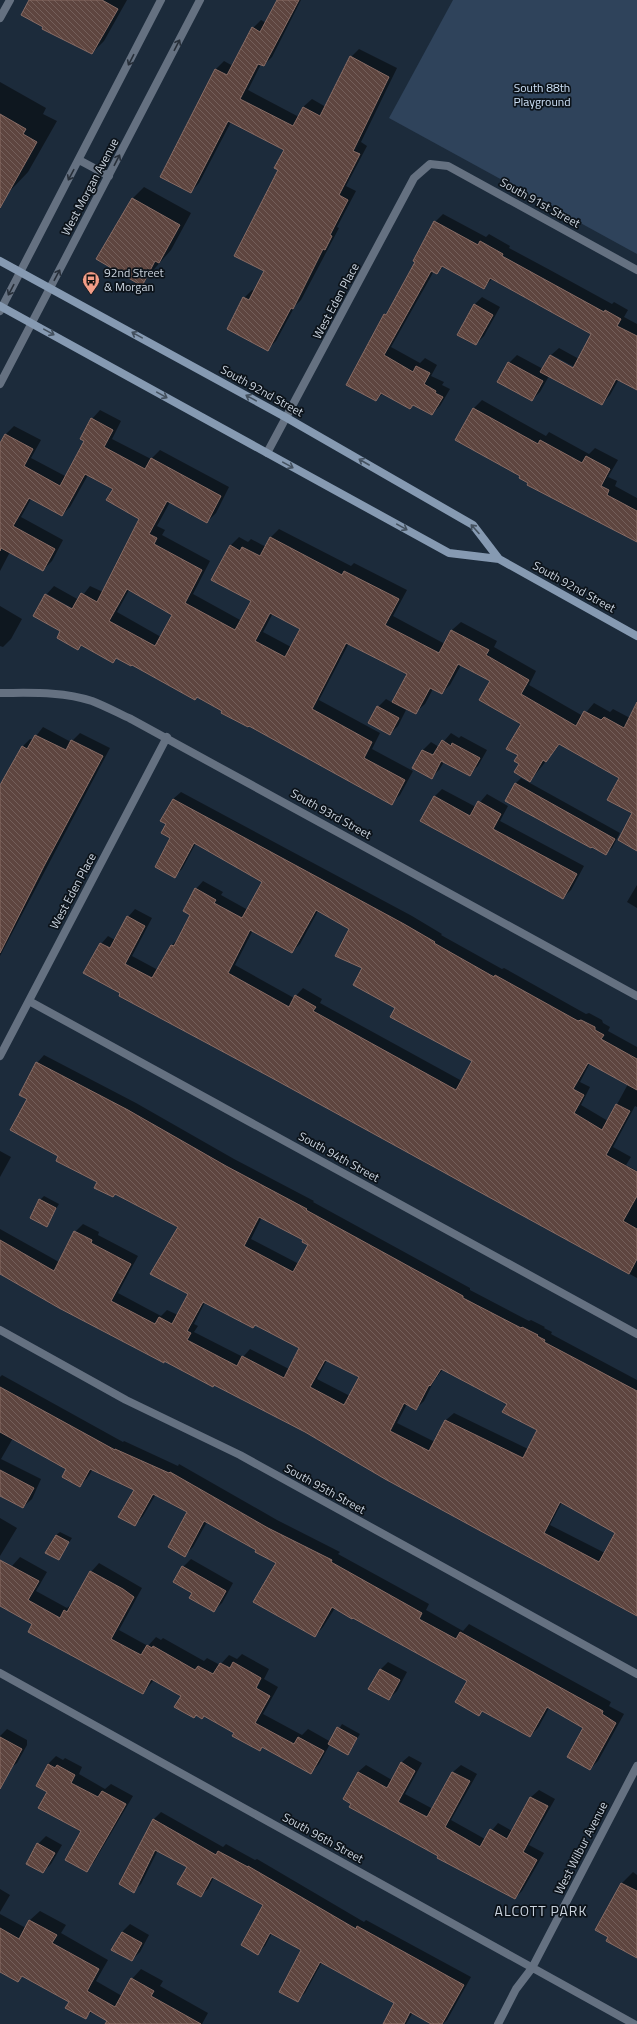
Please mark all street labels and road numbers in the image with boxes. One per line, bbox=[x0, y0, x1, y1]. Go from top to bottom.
street label: West Morgan Avenue bbox=[56, 135, 123, 239]
street label: South 91st Street bbox=[497, 173, 585, 233]
street label: West Eden Place bbox=[307, 259, 364, 342]
street label: South 92nd Street bbox=[217, 360, 308, 422]
street label: South 92nd Street bbox=[529, 556, 620, 618]
street label: South 93rd Street bbox=[287, 783, 376, 844]
street label: West Eden Place bbox=[44, 849, 101, 932]
street label: South 94th Street bbox=[295, 1126, 384, 1187]
street label: South 95th Street bbox=[281, 1458, 370, 1519]
street label: West Wilbur Avenue bbox=[549, 1798, 612, 1897]
street label: South 96th Street bbox=[279, 1807, 368, 1868]

